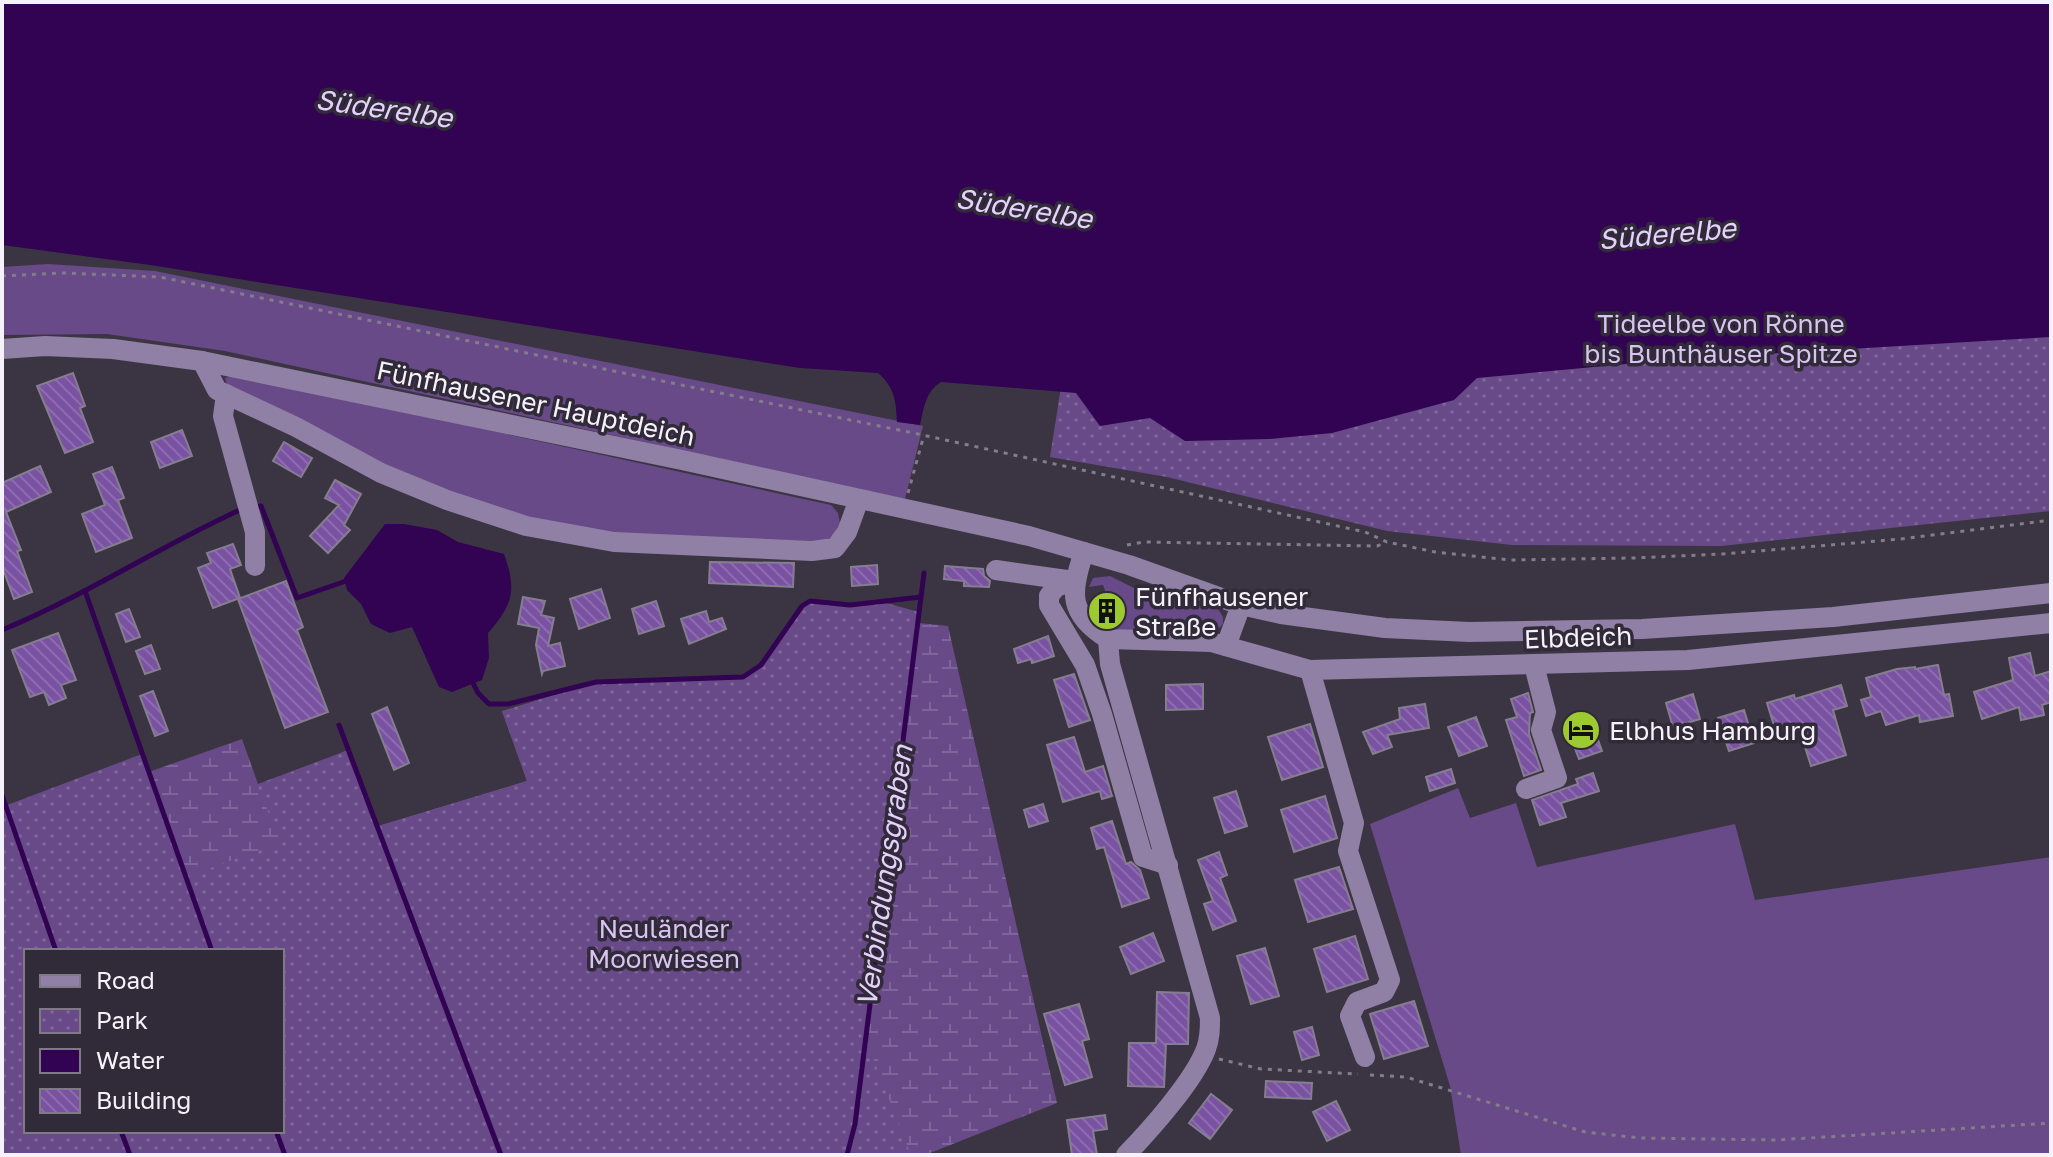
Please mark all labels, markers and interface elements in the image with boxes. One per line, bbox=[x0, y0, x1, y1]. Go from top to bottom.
water label: Süderelbe bbox=[314, 82, 456, 134]
water label: Süderelbe bbox=[953, 181, 1096, 235]
water label: Süderelbe bbox=[1597, 210, 1739, 255]
park label: Tideelbe von Rönne bis Bunthäuser Spitze bbox=[1584, 308, 1858, 369]
street label: Fünfhausener Hauptdeich bbox=[374, 354, 698, 452]
place label: Fünfhausener Straße bbox=[1135, 581, 1308, 642]
building icon: Fünfhausener Straße bbox=[1086, 590, 1128, 632]
street label: Elbdeich bbox=[1523, 620, 1633, 654]
hotel icon: Elbhus Hamburg bbox=[1560, 709, 1602, 751]
place label: Elbhus Hamburg bbox=[1609, 715, 1816, 746]
water label: Verbindungsgraben bbox=[849, 741, 919, 1009]
park label: Neuländer Moorwiesen bbox=[588, 913, 740, 974]
legend bbox=[24, 949, 284, 1133]
text: Road bbox=[96, 965, 155, 994]
text: Park bbox=[96, 1005, 148, 1034]
text: Water bbox=[96, 1045, 164, 1074]
text: Building bbox=[96, 1085, 191, 1114]

